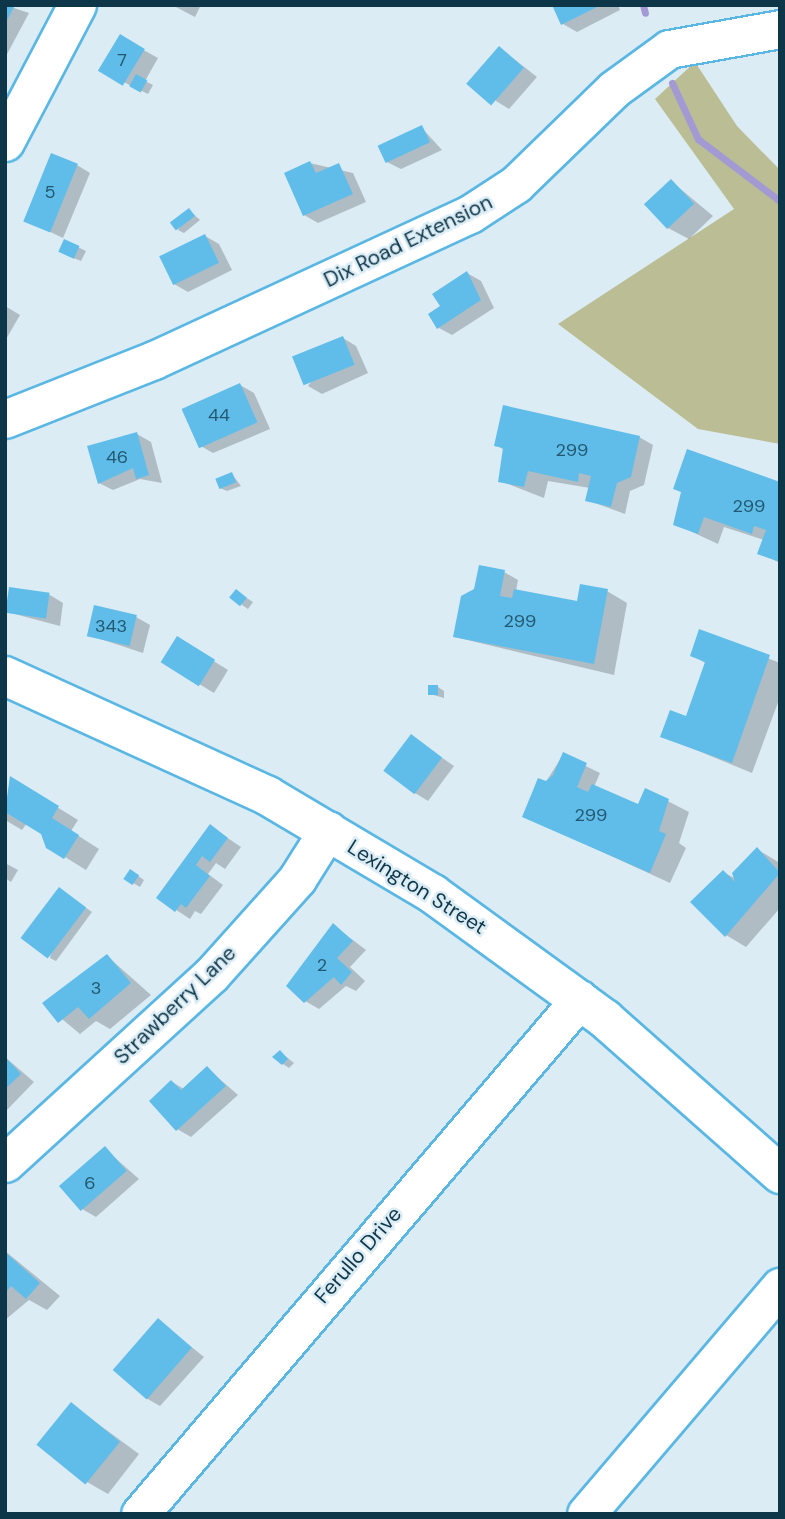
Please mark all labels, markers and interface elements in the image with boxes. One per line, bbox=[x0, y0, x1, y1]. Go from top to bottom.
house number: 7 bbox=[117, 49, 127, 71]
house number: 5 bbox=[45, 181, 55, 203]
street label: Dix Road Extension bbox=[320, 189, 496, 293]
house number: 44 bbox=[208, 404, 230, 426]
house number: 299 bbox=[556, 439, 588, 461]
house number: 46 bbox=[106, 446, 128, 468]
house number: 299 bbox=[733, 495, 765, 517]
house number: 299 bbox=[504, 610, 536, 632]
house number: 343 bbox=[95, 615, 127, 637]
house number: 299 bbox=[575, 804, 607, 826]
street label: Lexington Street bbox=[343, 834, 491, 940]
street label: Strawberry Lane bbox=[109, 940, 241, 1070]
house number: 2 bbox=[317, 954, 327, 976]
house number: 3 bbox=[91, 977, 101, 999]
house number: 6 bbox=[84, 1172, 96, 1194]
street label: Ferullo Drive bbox=[309, 1202, 407, 1308]

